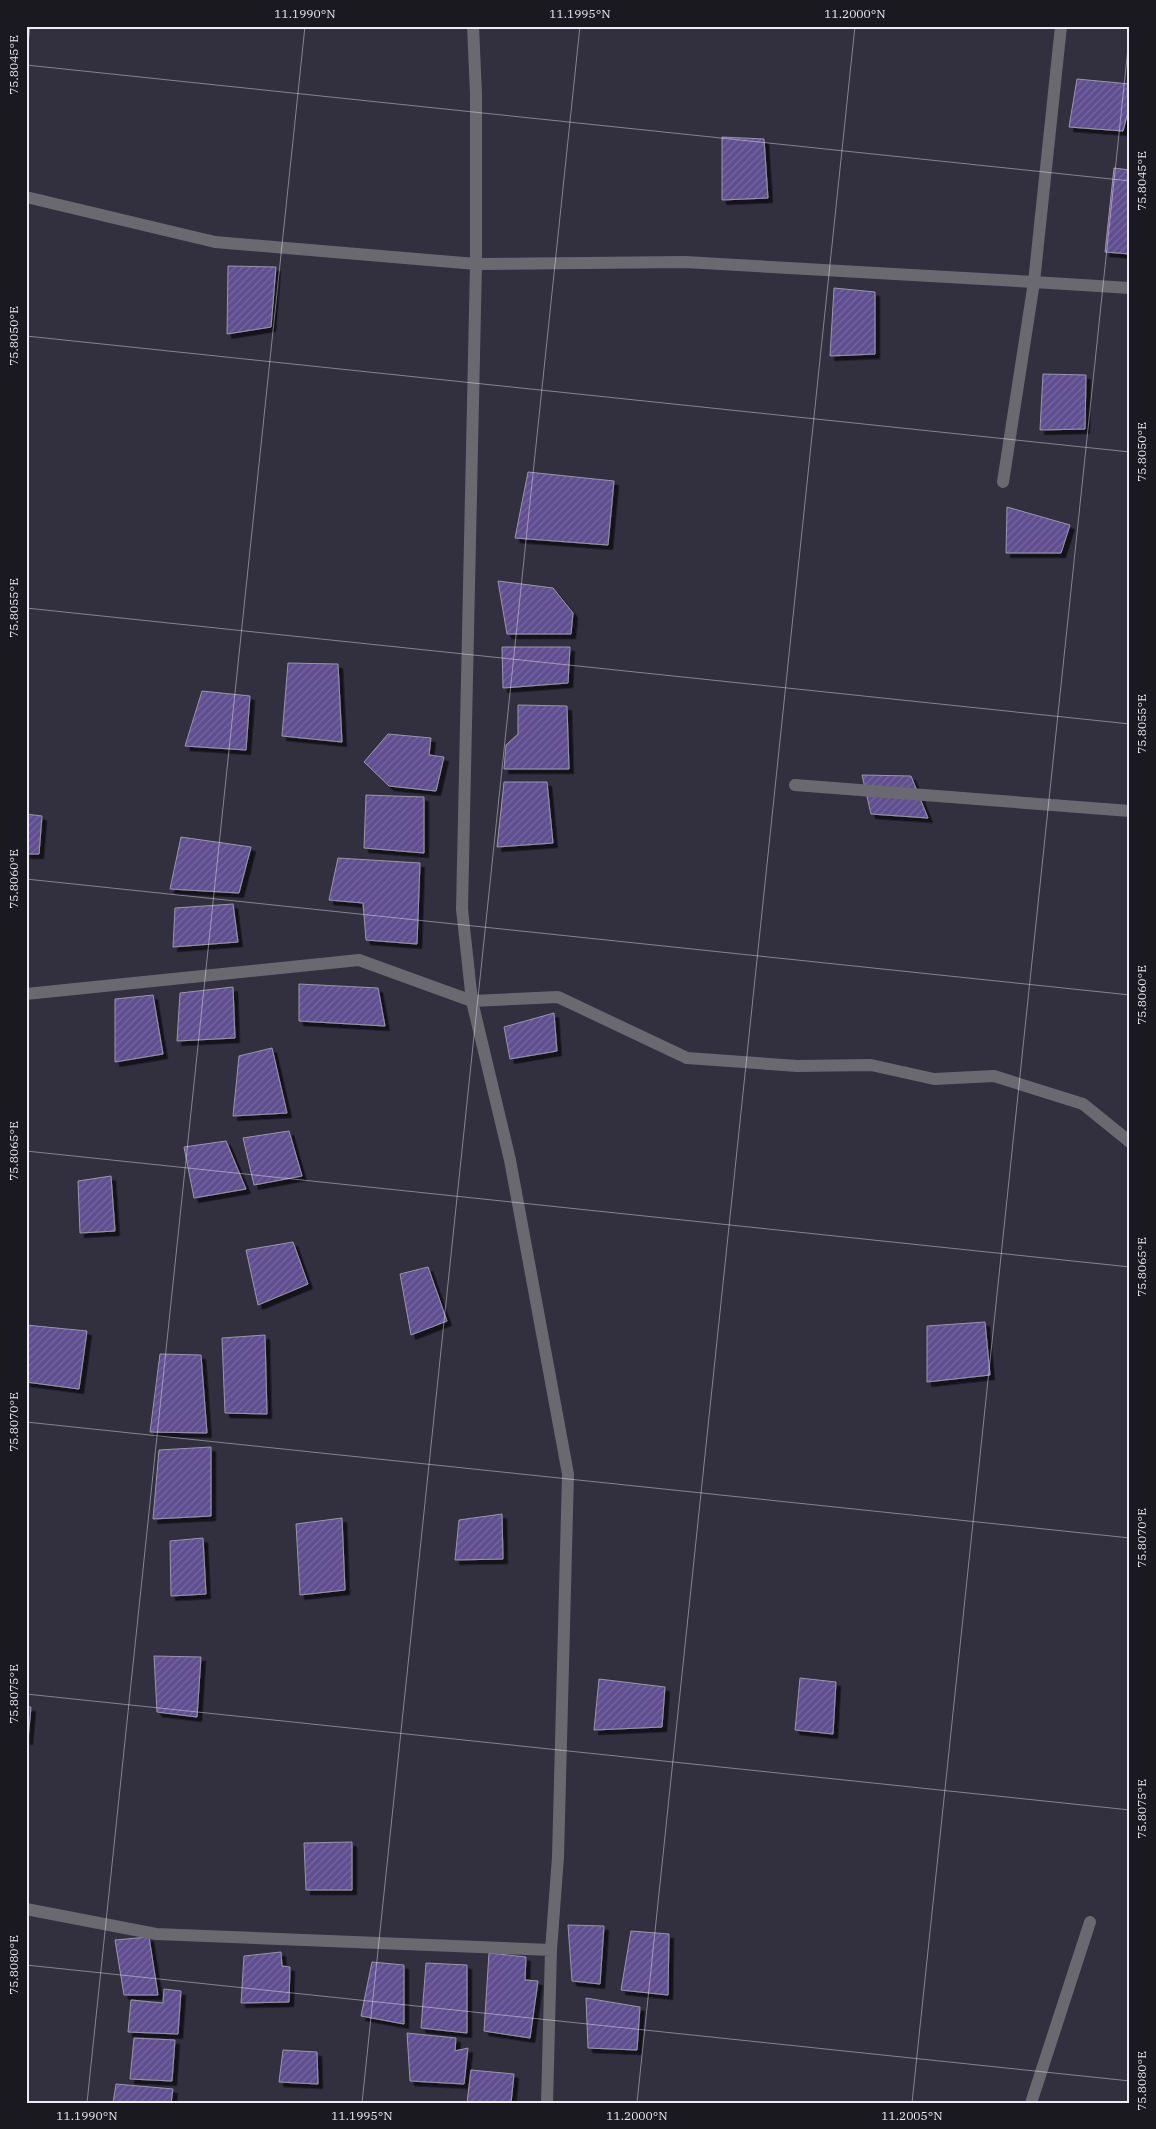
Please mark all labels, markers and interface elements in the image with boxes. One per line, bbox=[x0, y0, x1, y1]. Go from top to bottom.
text: 11.1990°N bbox=[274, 6, 336, 21]
text: 11.1995°N bbox=[549, 6, 611, 21]
text: 11.2000°N bbox=[824, 6, 886, 21]
text: 75.8045°E bbox=[6, 35, 21, 95]
text: 75.8045°E bbox=[1134, 151, 1149, 211]
text: 75.8050°E bbox=[6, 306, 21, 366]
text: 75.8050°E bbox=[1134, 422, 1149, 482]
text: 75.8055°E bbox=[6, 578, 21, 638]
text: 75.8055°E bbox=[1134, 694, 1149, 754]
text: 75.8060°E bbox=[6, 849, 21, 909]
text: 75.8060°E bbox=[1134, 965, 1149, 1025]
text: 75.8065°E bbox=[6, 1121, 21, 1181]
text: 75.8065°E bbox=[1134, 1237, 1149, 1297]
text: 75.8070°E bbox=[6, 1392, 21, 1452]
text: 75.8070°E bbox=[1134, 1508, 1149, 1568]
text: 75.8075°E bbox=[6, 1664, 21, 1724]
text: 75.8075°E bbox=[1134, 1779, 1149, 1839]
text: 75.8080°E bbox=[6, 1935, 21, 1995]
text: 75.8080°E bbox=[1134, 2051, 1149, 2111]
text: 11.1990°N bbox=[56, 2108, 118, 2123]
text: 11.1995°N bbox=[331, 2108, 393, 2123]
text: 11.2000°N bbox=[606, 2108, 668, 2123]
text: 11.2005°N bbox=[881, 2108, 943, 2123]

